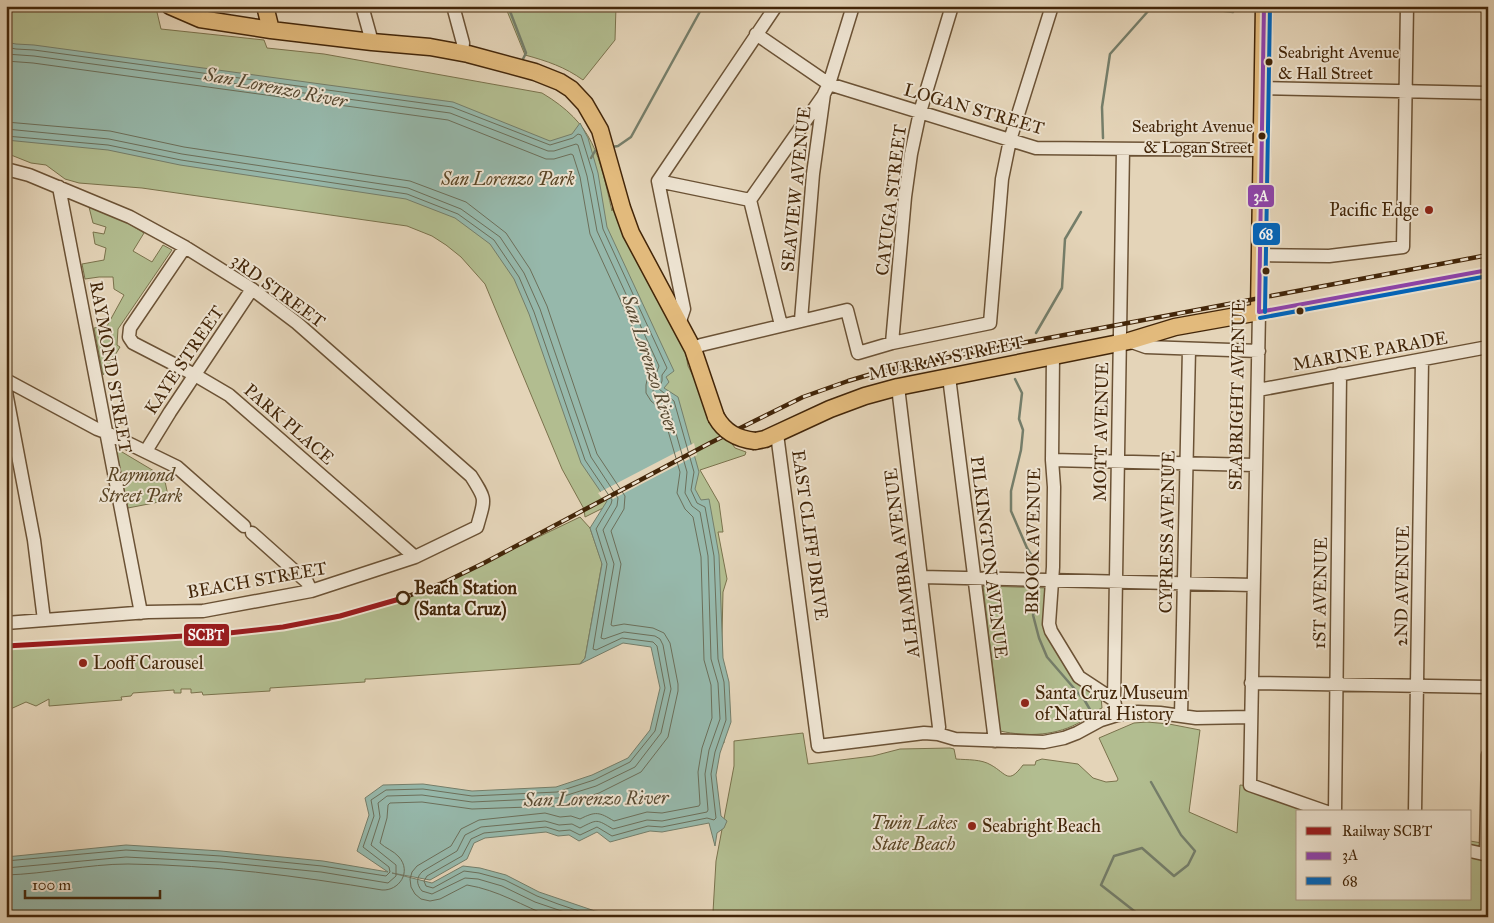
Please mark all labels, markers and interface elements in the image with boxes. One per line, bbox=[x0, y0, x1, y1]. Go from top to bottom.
place label: Seabright Avenue & Hall Street bbox=[1278, 42, 1399, 84]
marker: Seabright Avenue & Hall Street bbox=[1264, 57, 1274, 67]
water label: San Lorenzo River bbox=[202, 62, 350, 113]
street label: LOGAN STREET bbox=[901, 78, 1047, 140]
street label: SEAVIEW AVENUE bbox=[776, 105, 816, 273]
place label: Seabright Avenue & Logan Street bbox=[1132, 116, 1253, 158]
street label: CAYUGA STREET bbox=[871, 123, 911, 277]
marker: Seabright Avenue & Logan Street bbox=[1257, 131, 1267, 141]
park label: San Lorenzo Park bbox=[440, 168, 575, 190]
line badge: 3A bbox=[1247, 184, 1275, 208]
text: 3A bbox=[1253, 188, 1269, 206]
place label: Pacific Edge bbox=[1329, 199, 1419, 222]
marker: Pacific Edge bbox=[1423, 204, 1435, 216]
line badge: 68 bbox=[1252, 222, 1281, 246]
text: 68 bbox=[1259, 226, 1273, 243]
street label: 3RD STREET bbox=[226, 249, 330, 333]
unlabelled marker bbox=[1261, 266, 1271, 276]
street label: RAYMOND STREET bbox=[85, 279, 137, 455]
water label: San Lorenzo River bbox=[617, 291, 684, 438]
street label: SEABRIGHT AVENUE bbox=[1224, 299, 1250, 491]
street label: KAYE STREET bbox=[140, 301, 228, 419]
unlabelled marker bbox=[1295, 306, 1305, 316]
street label: MARINE PARADE bbox=[1291, 327, 1449, 375]
street label: MURRAY STREET bbox=[866, 331, 1026, 385]
street label: MOTT AVENUE bbox=[1089, 362, 1113, 502]
street label: PARK PLACE bbox=[239, 379, 339, 469]
street label: EAST CLIFF DRIVE bbox=[787, 448, 833, 622]
street label: CYPRESS AVENUE bbox=[1155, 450, 1179, 614]
street label: PILKINGTON AVENUE bbox=[966, 455, 1012, 659]
park label: Raymond Street Park bbox=[98, 464, 183, 507]
street label: ALHAMBRA AVENUE bbox=[879, 467, 925, 660]
street label: BROOK AVENUE bbox=[1021, 467, 1045, 614]
street label: 2ND AVENUE bbox=[1390, 525, 1414, 647]
street label: 1ST AVENUE bbox=[1308, 537, 1332, 649]
street label: BEACH STREET bbox=[185, 557, 329, 603]
place label: Beach Station (Santa Cruz) bbox=[414, 577, 517, 621]
marker: Beach Station (Santa Cruz) bbox=[396, 591, 410, 605]
line badge: SCBT bbox=[183, 623, 230, 647]
text: SCBT bbox=[188, 627, 225, 644]
place label: Looff Carousel bbox=[93, 652, 204, 674]
marker: Looff Carousel bbox=[77, 657, 89, 669]
place label: Santa Cruz Museum of Natural History bbox=[1035, 682, 1188, 725]
marker: Santa Cruz Museum of Natural History bbox=[1019, 697, 1031, 709]
water label: San Lorenzo River bbox=[522, 786, 670, 811]
legend bbox=[1296, 810, 1472, 900]
park label: Twin Lakes State Beach bbox=[871, 812, 958, 855]
place label: Seabright Beach bbox=[982, 815, 1101, 838]
marker: Seabright Beach bbox=[966, 820, 978, 832]
text: Railway SCBT bbox=[1342, 822, 1432, 840]
text: 3A bbox=[1342, 846, 1358, 864]
scale bar bbox=[25, 868, 160, 900]
text: 68 bbox=[1342, 872, 1358, 890]
text: 100 m bbox=[32, 876, 72, 894]

